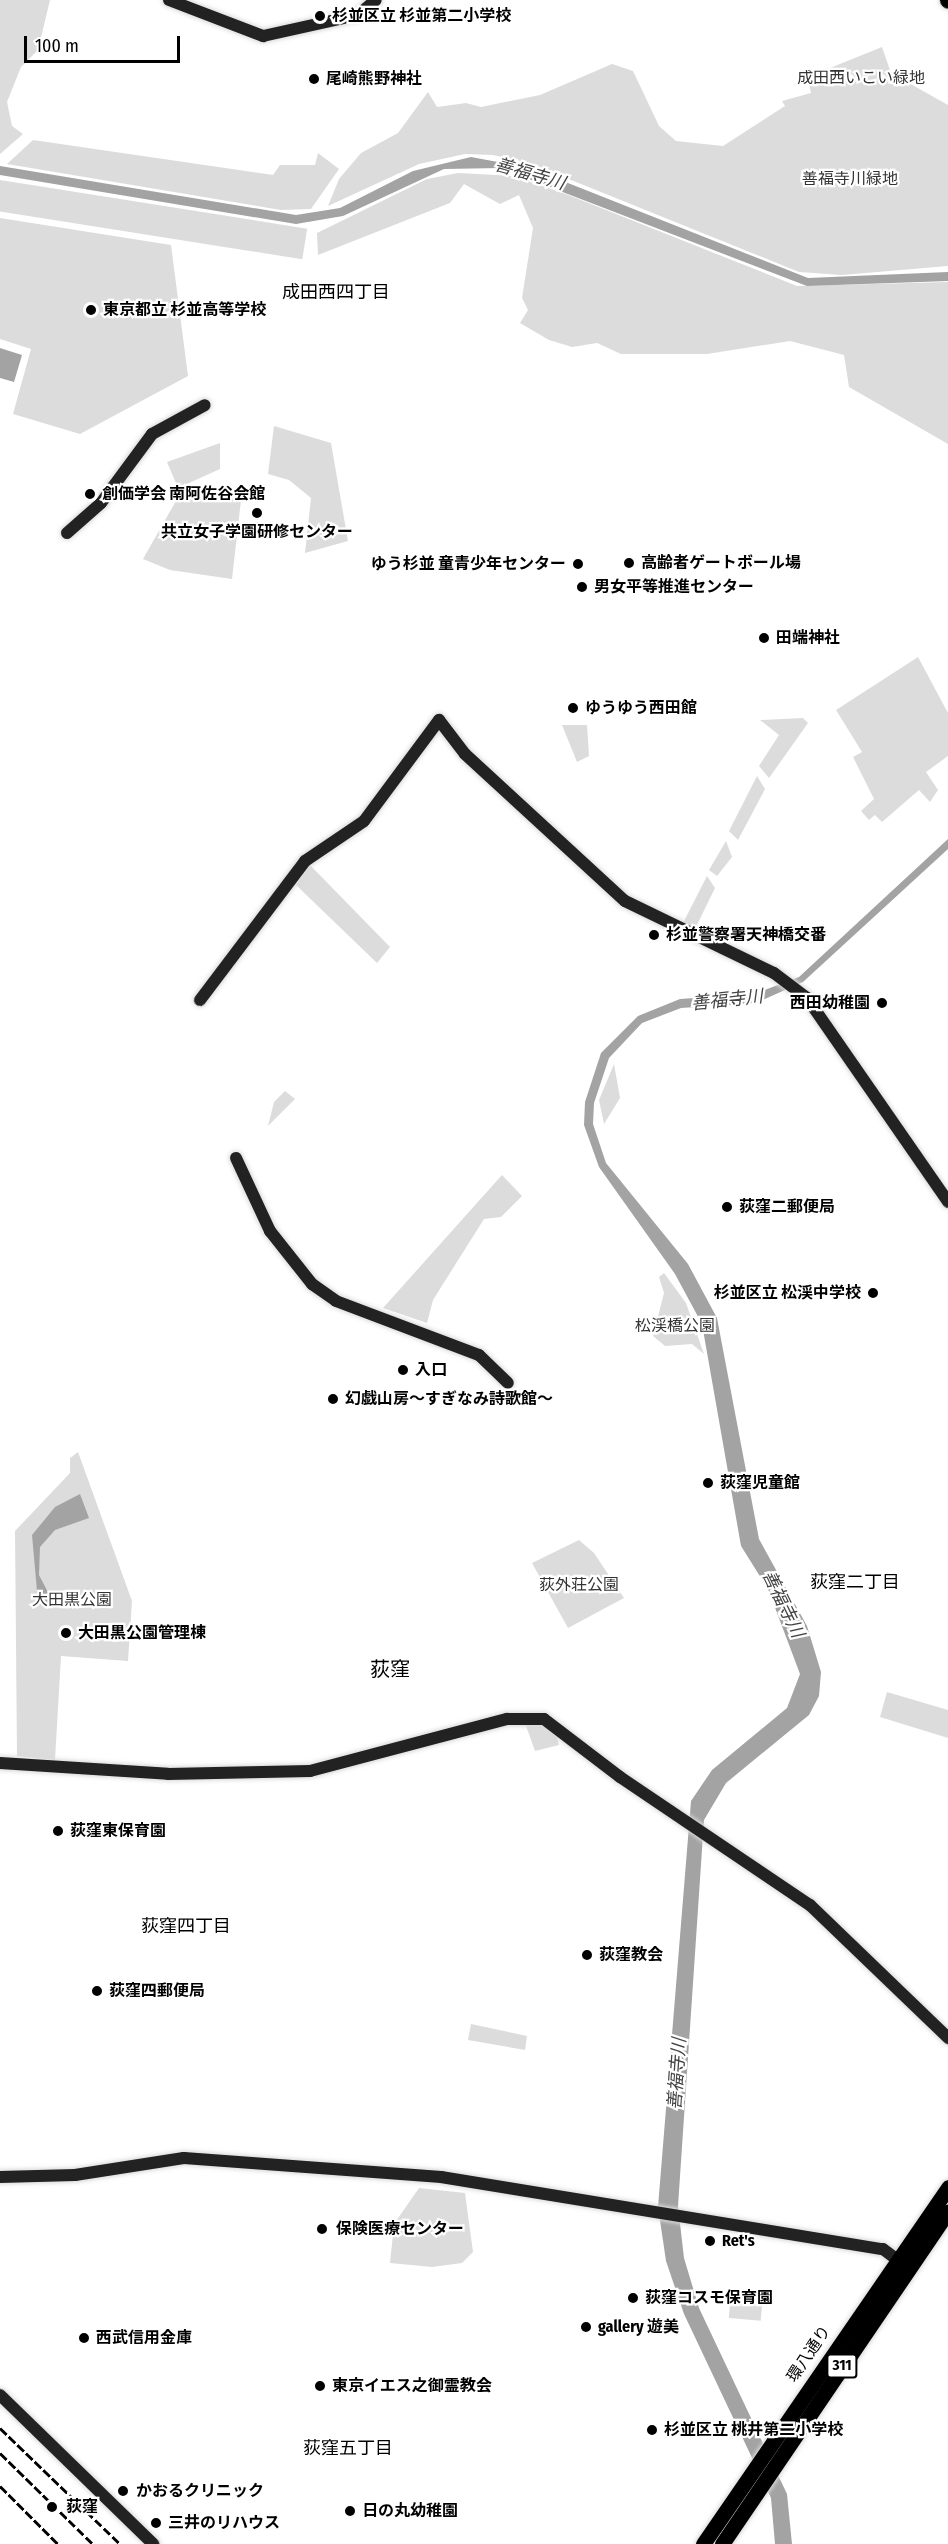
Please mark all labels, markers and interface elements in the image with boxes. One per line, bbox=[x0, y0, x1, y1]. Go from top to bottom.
place label: 杉並区立 杉並第二小学校 bbox=[332, 6, 511, 26]
marker: 杉並区立 杉並第二小学校 bbox=[313, 9, 327, 23]
scale bar bbox=[27, 24, 183, 62]
text: 100 m bbox=[35, 35, 79, 57]
park label: 成田西いこい緑地 bbox=[797, 68, 925, 88]
place label: 尾崎熊野神社 bbox=[326, 69, 422, 89]
marker: 尾崎熊野神社 bbox=[307, 72, 321, 86]
water label: 善福寺川 bbox=[492, 154, 568, 194]
park label: 善福寺川緑地 bbox=[802, 169, 898, 189]
district label: 成田西四丁目 bbox=[282, 281, 390, 303]
place label: 東京都立 杉並高等学校 bbox=[103, 300, 266, 320]
marker: 東京都立 杉並高等学校 bbox=[84, 303, 98, 317]
place label: 創価学会 南阿佐谷会館 bbox=[102, 484, 265, 504]
marker: 創価学会 南阿佐谷会館 bbox=[83, 487, 97, 501]
marker: 共立女子学園研修センター bbox=[250, 506, 264, 520]
place label: 共立女子学園研修センター bbox=[161, 522, 353, 542]
place label: 高齢者ゲートボール場 bbox=[641, 553, 801, 573]
place label: ゆう杉並 童青少年センター bbox=[371, 554, 566, 574]
marker: 高齢者ゲートボール場 bbox=[622, 556, 636, 570]
marker: ゆう杉並 童青少年センター bbox=[571, 557, 585, 571]
place label: 男女平等推進センター bbox=[594, 577, 754, 597]
marker: 男女平等推進センター bbox=[575, 580, 589, 594]
place label: 田端神社 bbox=[776, 628, 840, 648]
marker: 田端神社 bbox=[757, 631, 771, 645]
place label: ゆうゆう西田館 bbox=[585, 698, 697, 718]
marker: ゆうゆう西田館 bbox=[566, 701, 580, 715]
place label: 杉並警察署天神橋交番 bbox=[666, 925, 826, 945]
marker: 杉並警察署天神橋交番 bbox=[647, 928, 661, 942]
water label: 善福寺川 bbox=[690, 985, 764, 1015]
place label: 西田幼稚園 bbox=[790, 993, 870, 1013]
marker: 西田幼稚園 bbox=[875, 996, 889, 1010]
place label: 荻窪二郵便局 bbox=[739, 1197, 835, 1217]
marker: 荻窪二郵便局 bbox=[720, 1200, 734, 1214]
place label: 杉並区立 松渓中学校 bbox=[714, 1283, 861, 1303]
marker: 杉並区立 松渓中学校 bbox=[866, 1286, 880, 1300]
park label: 松渓橋公園 bbox=[635, 1316, 715, 1336]
place label: 入口 bbox=[415, 1360, 447, 1380]
marker: 入口 bbox=[396, 1363, 410, 1377]
place label: 幻戯山房～すぎなみ詩歌館～ bbox=[345, 1389, 553, 1409]
marker: 幻戯山房～すぎなみ詩歌館～ bbox=[326, 1392, 340, 1406]
place label: 荻窪児童館 bbox=[720, 1473, 800, 1493]
marker: 荻窪児童館 bbox=[701, 1476, 715, 1490]
water label: 善福寺川 bbox=[758, 1567, 808, 1641]
district label: 荻窪二丁目 bbox=[810, 1571, 900, 1593]
park label: 荻外荘公園 bbox=[539, 1575, 619, 1595]
park label: 大田黒公園 bbox=[32, 1590, 112, 1610]
place label: 大田黒公園管理棟 bbox=[78, 1623, 206, 1643]
marker: 大田黒公園管理棟 bbox=[59, 1626, 73, 1640]
district label: 荻窪 bbox=[370, 1657, 410, 1681]
place label: 荻窪東保育園 bbox=[70, 1821, 166, 1841]
marker: 荻窪東保育園 bbox=[51, 1824, 65, 1838]
district label: 荻窪四丁目 bbox=[141, 1915, 231, 1937]
place label: 荻窪教会 bbox=[599, 1945, 663, 1965]
marker: 荻窪教会 bbox=[580, 1948, 594, 1962]
place label: 荻窪四郵便局 bbox=[109, 1981, 205, 2001]
marker: 荻窪四郵便局 bbox=[90, 1984, 104, 1998]
water label: 善福寺川 bbox=[664, 2037, 690, 2111]
place label: 保険医療センター bbox=[336, 2219, 464, 2239]
marker: 保険医療センター bbox=[313, 2220, 331, 2238]
place label: Ret's bbox=[722, 2231, 755, 2251]
marker: Ret's bbox=[703, 2234, 717, 2248]
place label: 荻窪コスモ保育園 bbox=[645, 2288, 773, 2308]
marker: 荻窪コスモ保育園 bbox=[626, 2291, 640, 2305]
place label: gallery 遊美 bbox=[598, 2317, 679, 2337]
marker: gallery 遊美 bbox=[579, 2320, 593, 2334]
street label: 環八通り bbox=[783, 2322, 835, 2386]
place label: 西武信用金庫 bbox=[96, 2328, 192, 2348]
marker: 西武信用金庫 bbox=[77, 2331, 91, 2345]
road number: 311 bbox=[826, 2354, 858, 2378]
place label: 東京イエス之御霊教会 bbox=[332, 2376, 492, 2396]
marker: 東京イエス之御霊教会 bbox=[313, 2379, 327, 2393]
place label: 杉並区立 桃井第二小学校 bbox=[664, 2420, 843, 2440]
marker: 杉並区立 桃井第二小学校 bbox=[645, 2423, 659, 2437]
district label: 荻窪五丁目 bbox=[303, 2437, 393, 2459]
place label: かおるクリニック bbox=[136, 2481, 264, 2501]
marker: かおるクリニック bbox=[114, 2482, 132, 2500]
place label: 荻窪 bbox=[66, 2497, 98, 2517]
marker: 荻窪 bbox=[43, 2498, 61, 2516]
place label: 日の丸幼稚園 bbox=[362, 2501, 458, 2521]
marker: 日の丸幼稚園 bbox=[343, 2504, 357, 2518]
place label: 三井のリハウス bbox=[168, 2513, 280, 2533]
marker: 三井のリハウス bbox=[149, 2516, 163, 2530]

